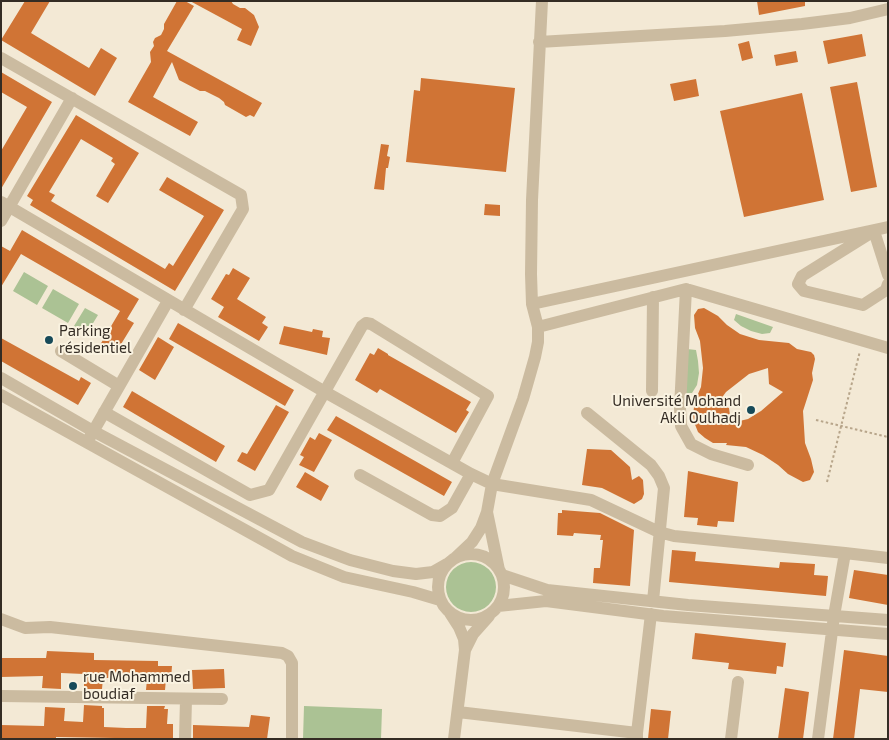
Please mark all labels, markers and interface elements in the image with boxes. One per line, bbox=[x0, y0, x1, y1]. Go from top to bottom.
place label: Parking résidentiel bbox=[59, 322, 132, 357]
marker: Parking résidentiel bbox=[43, 334, 55, 346]
place label: Université Mohand Akli Oulhadj bbox=[612, 392, 741, 427]
marker: Université Mohand Akli Oulhadj bbox=[745, 404, 757, 416]
place label: rue Mohammed boudiaf bbox=[83, 668, 191, 703]
marker: rue Mohammed boudiaf bbox=[67, 680, 79, 692]

